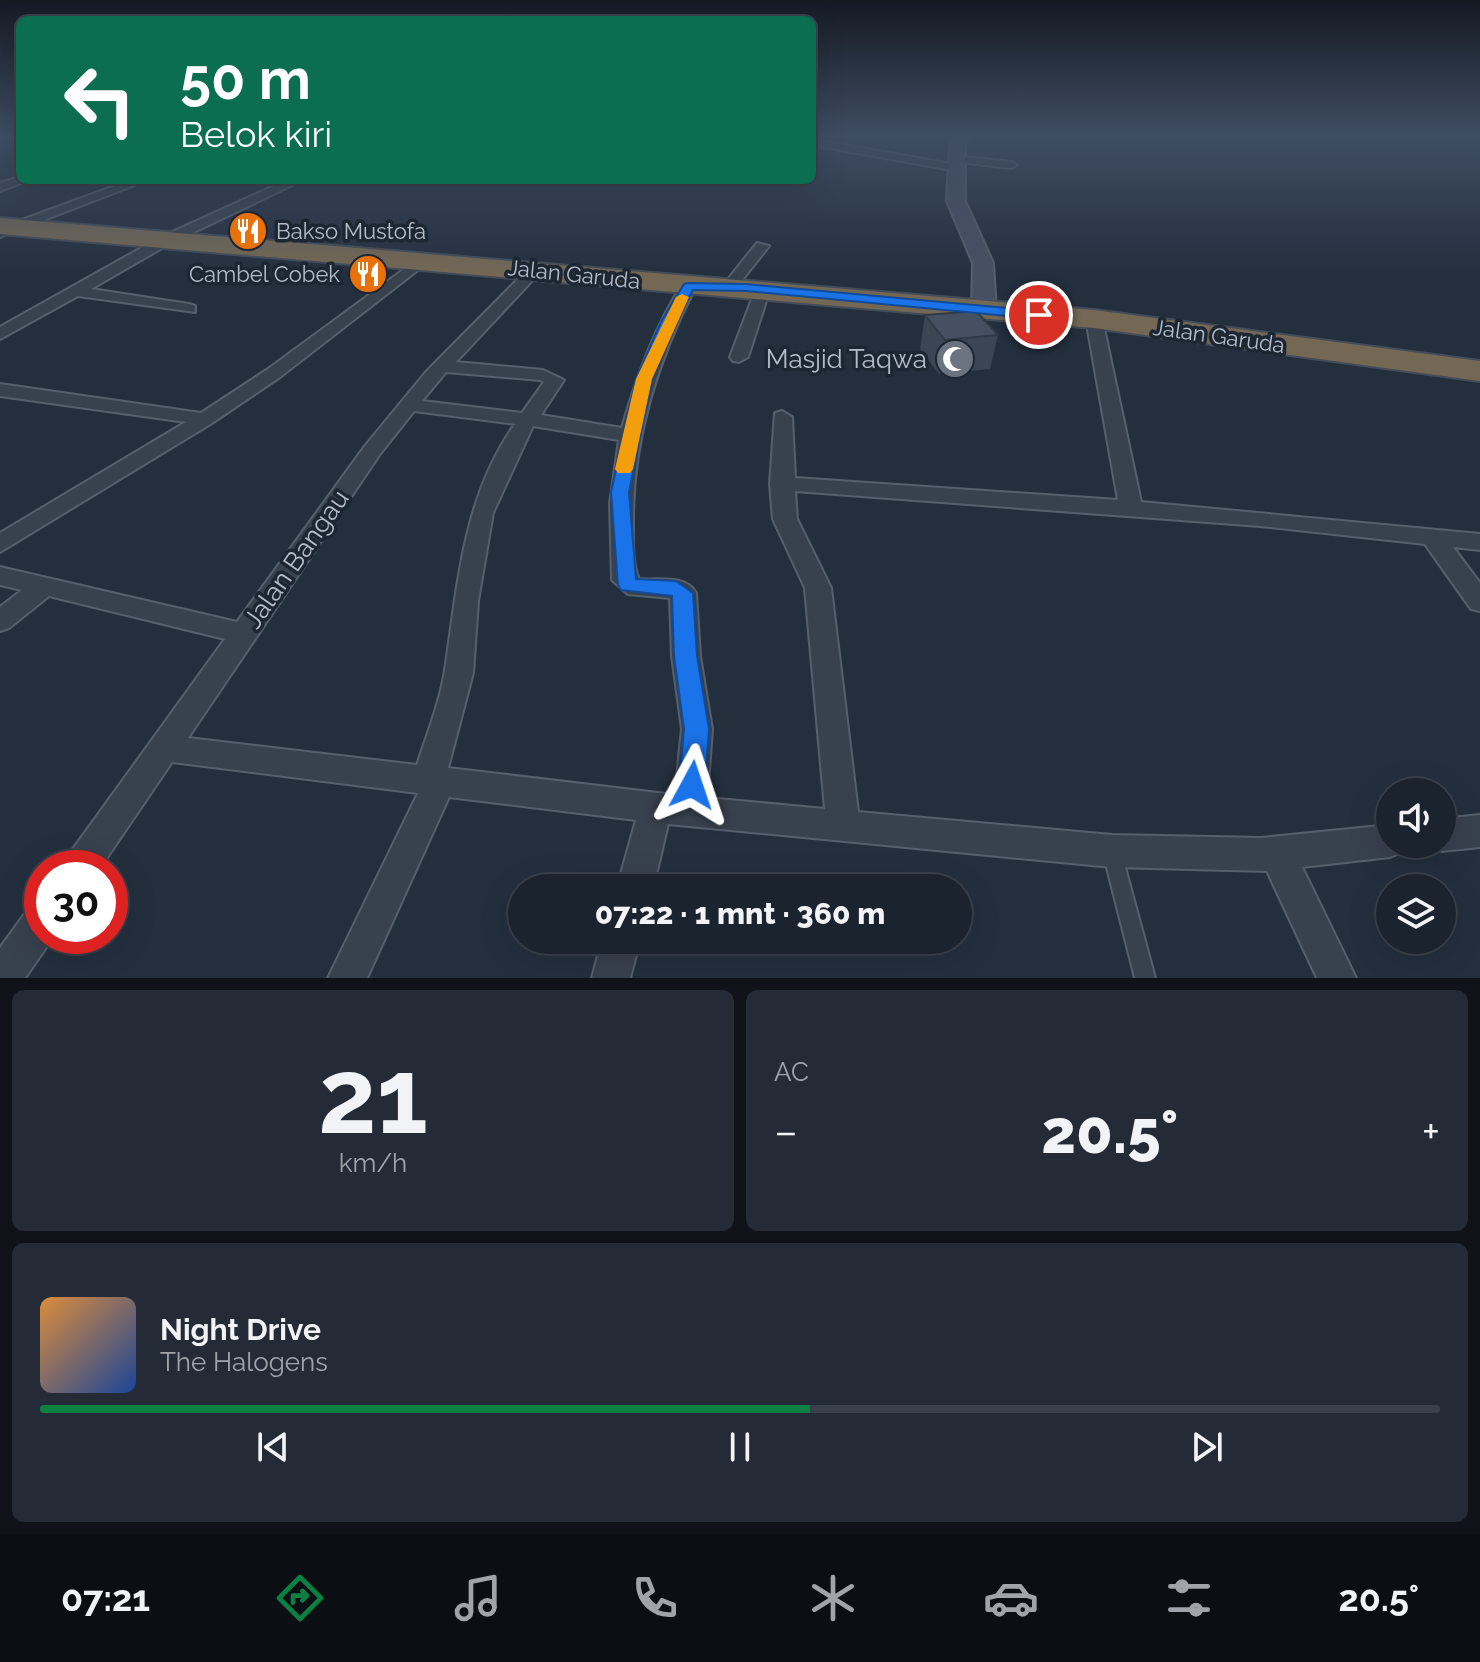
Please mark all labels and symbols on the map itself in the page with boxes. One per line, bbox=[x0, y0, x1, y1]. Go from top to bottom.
restaurant icon: Bakso Mustofa bbox=[227, 210, 269, 252]
place label: Bakso Mustofa bbox=[276, 218, 426, 244]
restaurant icon: Cambel Cobek bbox=[347, 253, 389, 295]
street label: Jalan Garuda bbox=[506, 254, 642, 294]
place label: Cambel Cobek bbox=[189, 261, 340, 287]
pin bbox=[1005, 281, 1073, 349]
street label: Jalan Garuda bbox=[1151, 314, 1287, 358]
mosque icon: Masjid Taqwa bbox=[934, 338, 976, 380]
place label: Masjid Taqwa bbox=[766, 344, 927, 374]
street label: Jalan Bangau bbox=[237, 484, 355, 634]
position arrow bbox=[650, 743, 734, 827]
speed limit sign: 30 bbox=[24, 850, 128, 954]

